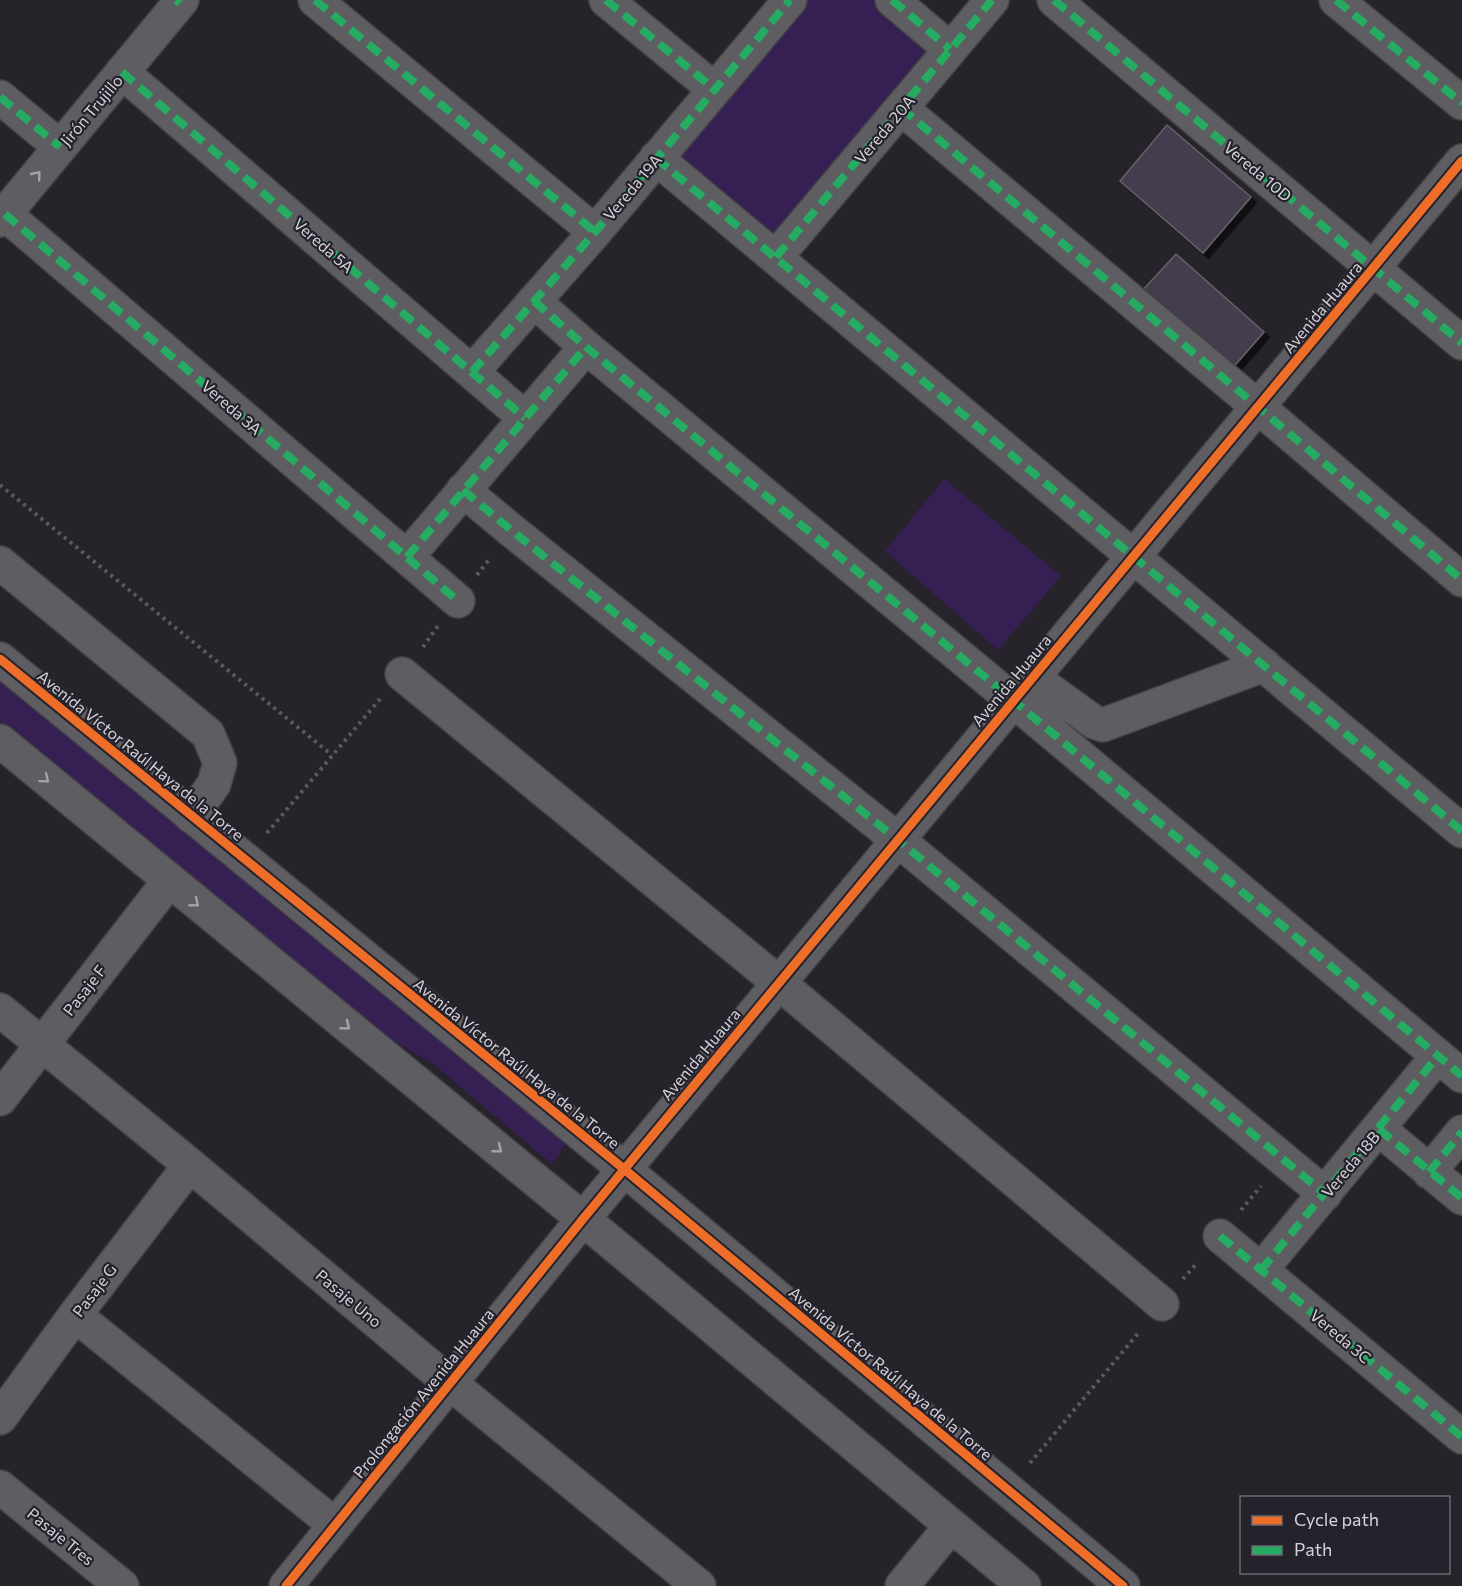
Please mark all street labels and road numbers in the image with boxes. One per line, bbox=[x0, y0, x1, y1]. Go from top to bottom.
street label: Jirón Trujillo bbox=[56, 71, 126, 149]
street label: Vereda 20A bbox=[850, 91, 918, 167]
street label: Vereda 10D bbox=[1220, 137, 1296, 205]
street label: Vereda 19A bbox=[599, 150, 665, 224]
street label: Vereda 5A bbox=[290, 214, 358, 276]
street label: Avenida Huaura bbox=[1278, 257, 1366, 357]
street label: Vereda 3A bbox=[198, 376, 266, 438]
street label: Avenida Huaura bbox=[967, 630, 1055, 730]
street label: Avenida Víctor Raúl Haya de la Torre bbox=[34, 666, 248, 844]
street label: Pasaje F bbox=[58, 961, 110, 1019]
street label: Avenida Víctor Raúl Haya de la Torre bbox=[410, 974, 624, 1152]
street label: Avenida Huaura bbox=[656, 1004, 744, 1104]
street label: Vereda 18B bbox=[1317, 1127, 1383, 1201]
street label: Pasaje G bbox=[68, 1260, 120, 1320]
street label: Pasaje Uno bbox=[312, 1265, 386, 1331]
street label: Avenida Víctor Raúl Haya de la Torre bbox=[785, 1282, 997, 1464]
street label: Prolongación Avenida Huaura bbox=[349, 1304, 497, 1482]
street label: Vereda 3C bbox=[1307, 1305, 1375, 1367]
street label: Pasaje Tres bbox=[24, 1503, 98, 1569]

